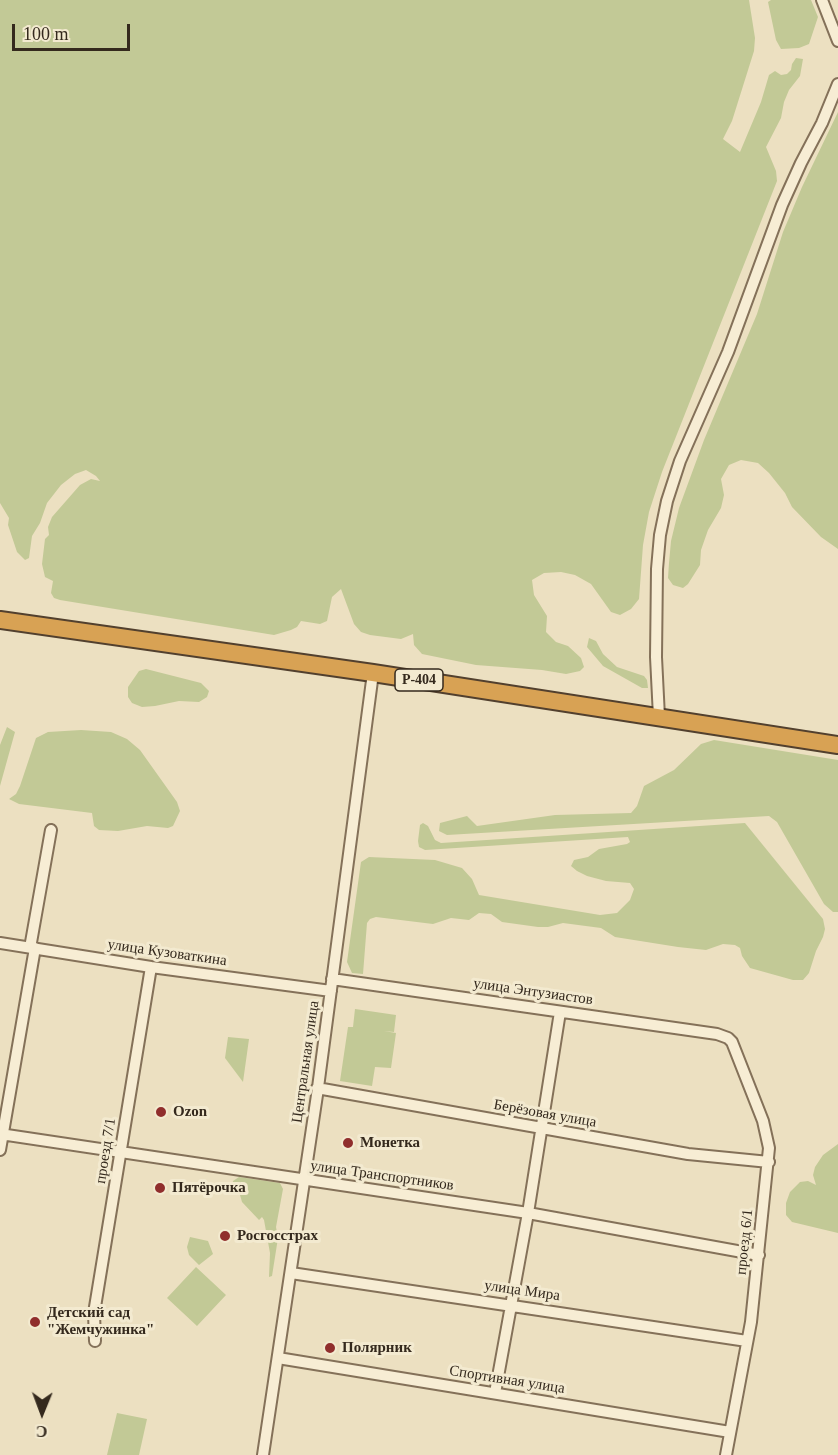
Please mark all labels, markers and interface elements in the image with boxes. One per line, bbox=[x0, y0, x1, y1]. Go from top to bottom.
scale bar bbox=[15, 12, 134, 50]
text: 100 m bbox=[23, 24, 69, 44]
road number: Р-404 bbox=[395, 669, 443, 691]
street label: улица Кузоваткина bbox=[106, 936, 228, 970]
street label: улица Энтузиастов bbox=[472, 975, 594, 1009]
street label: Центральная улица bbox=[289, 1000, 323, 1124]
street label: Берёзовая улица bbox=[492, 1096, 598, 1132]
place label: Ozon bbox=[173, 1103, 207, 1121]
marker: Ozon bbox=[154, 1105, 168, 1119]
street label: проезд 7/1 bbox=[92, 1117, 120, 1185]
place label: Монетка bbox=[360, 1134, 420, 1152]
marker: Монетка bbox=[341, 1136, 355, 1150]
street label: улица Транспортников bbox=[309, 1157, 455, 1195]
place label: Пятёрочка bbox=[172, 1179, 246, 1197]
marker: Пятёрочка bbox=[153, 1181, 167, 1195]
street label: проезд 6/1 bbox=[733, 1208, 757, 1276]
place label: Росгосстрах bbox=[237, 1227, 318, 1245]
marker: Росгосстрах bbox=[218, 1229, 232, 1243]
street label: улица Мира bbox=[483, 1277, 561, 1305]
place label: Детский сад "Жемчужинка" bbox=[47, 1304, 154, 1339]
marker: Детский сад "Жемчужинка" bbox=[28, 1315, 42, 1329]
place label: Полярник bbox=[342, 1339, 412, 1357]
marker: Полярник bbox=[323, 1341, 337, 1355]
street label: Спортивная улица bbox=[448, 1362, 566, 1398]
north arrow bbox=[12, 1383, 72, 1443]
text: С bbox=[36, 1423, 48, 1440]

